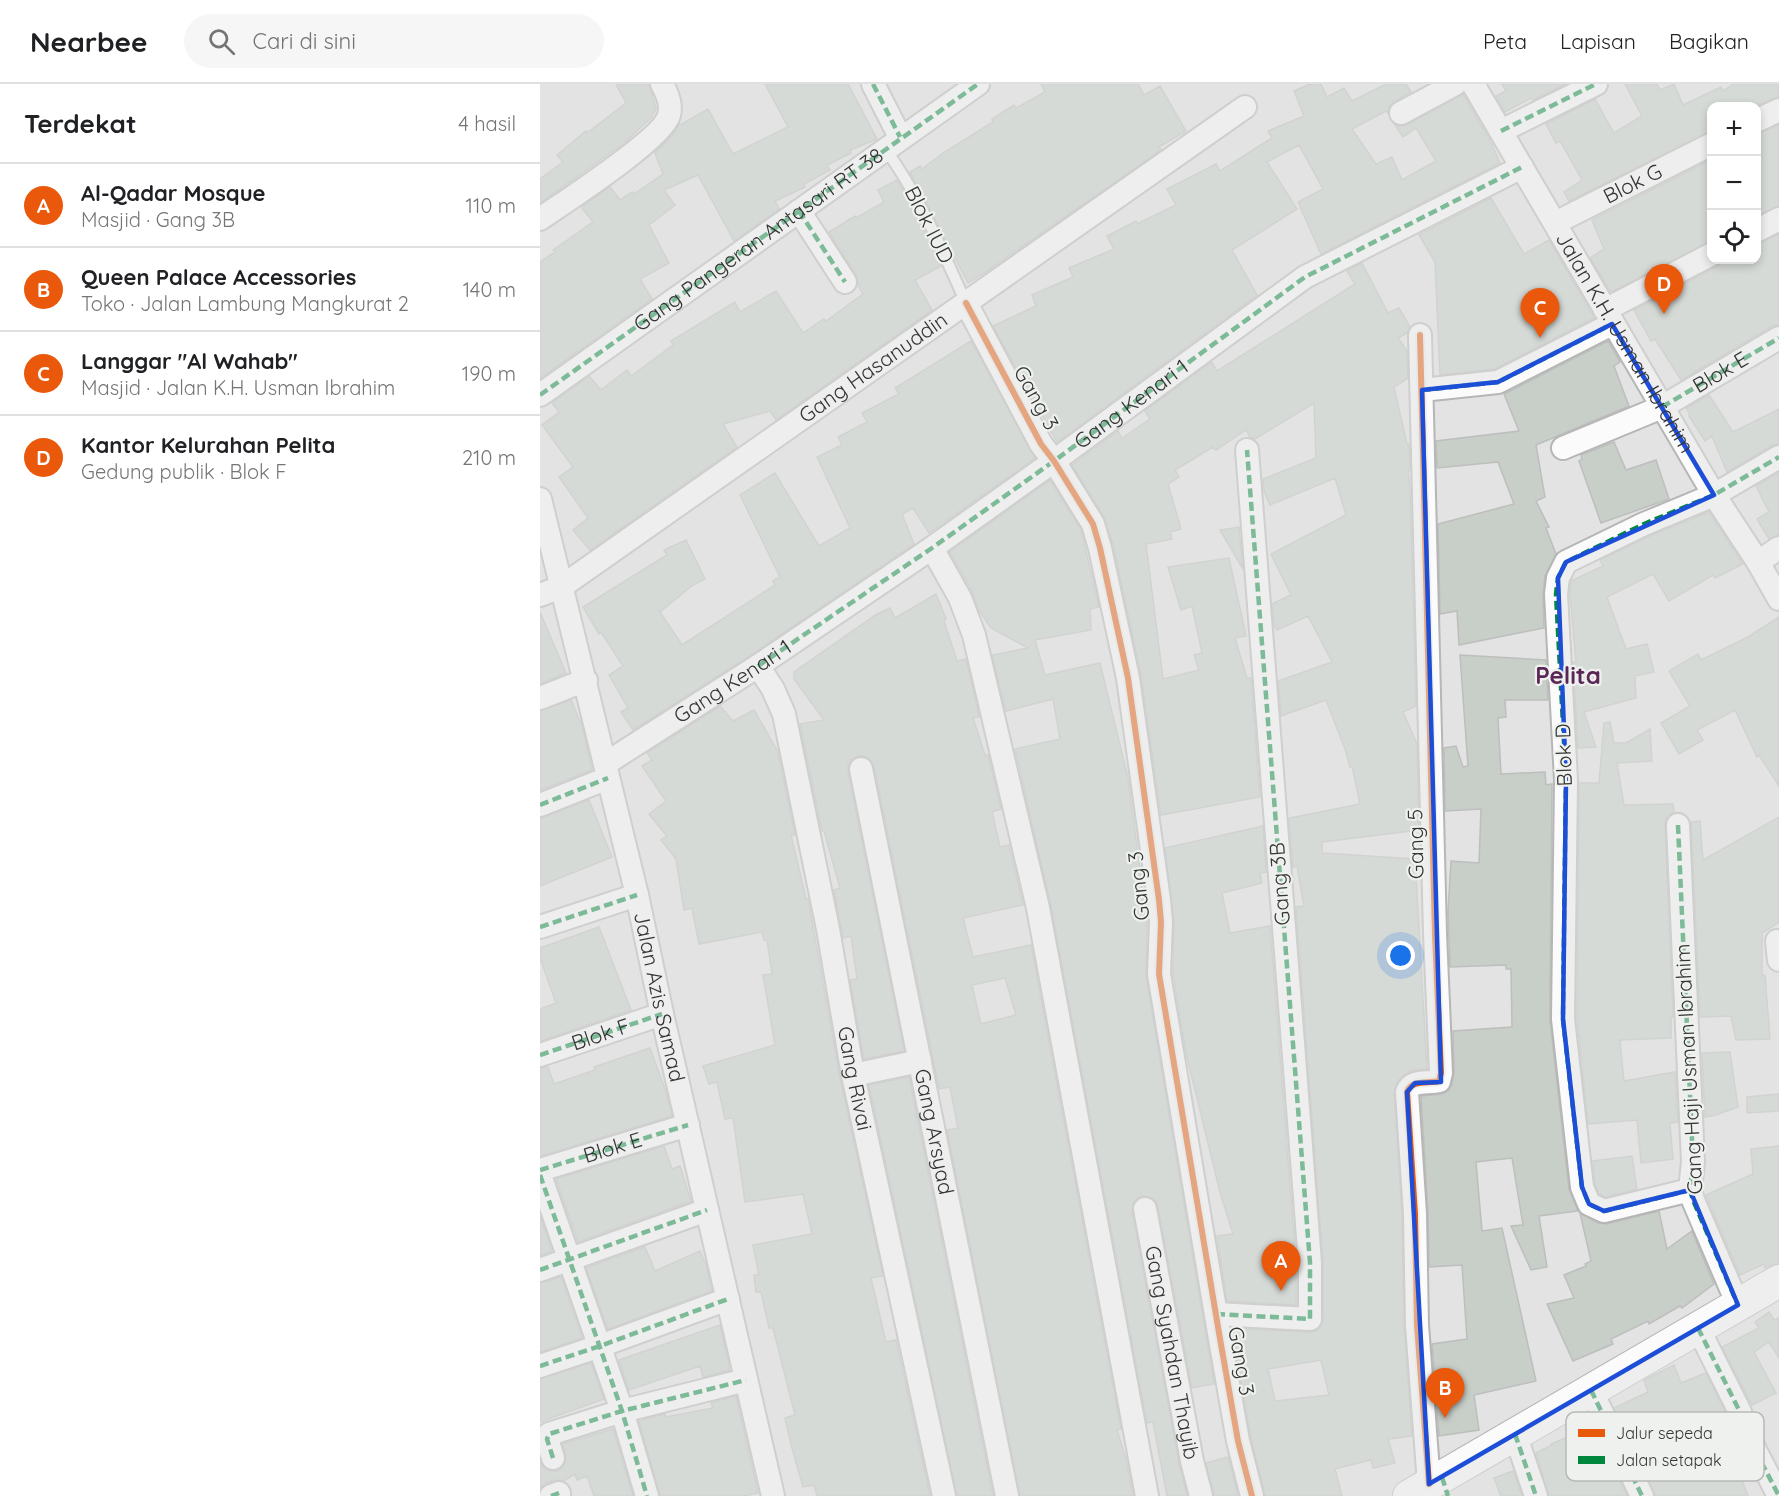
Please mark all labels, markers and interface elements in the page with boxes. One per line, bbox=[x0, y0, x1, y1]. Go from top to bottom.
search box bbox=[184, 14, 604, 68]
text: Nearbee bbox=[30, 24, 148, 59]
icon: search bbox=[205, 25, 238, 58]
text: Cari di sini bbox=[253, 27, 356, 55]
text: Peta bbox=[1483, 28, 1527, 54]
text: Lapisan bbox=[1560, 28, 1636, 54]
text: Bagikan bbox=[1669, 28, 1749, 54]
map controls bbox=[1707, 102, 1761, 264]
button: + bbox=[1707, 102, 1761, 156]
text: Terdekat bbox=[24, 107, 137, 140]
text: 4 hasil bbox=[458, 111, 516, 136]
street label: Gang Pangeran Antasari RT 38 bbox=[628, 142, 888, 337]
button: − bbox=[1707, 156, 1761, 210]
street label: Blok G bbox=[1599, 157, 1666, 209]
text: Al-Qadar Mosque bbox=[81, 179, 266, 207]
street label: Blok IUD bbox=[899, 182, 960, 268]
text: A bbox=[37, 193, 50, 218]
text: 110 m bbox=[466, 193, 516, 218]
text: Masjid · Gang 3B bbox=[81, 207, 235, 232]
button: locate bbox=[1707, 210, 1761, 264]
street label: Jalan K.H. Usman Ibrahim bbox=[1551, 227, 1700, 457]
text: Queen Palace Accessories bbox=[81, 263, 356, 291]
pin: D bbox=[1644, 264, 1684, 314]
text: B bbox=[37, 277, 50, 302]
text: 140 m bbox=[463, 277, 516, 302]
pin: C bbox=[1520, 288, 1560, 338]
text: Toko · Jalan Lambung Mangkurat 2 bbox=[81, 291, 409, 316]
street label: Gang Hasanuddin bbox=[793, 306, 952, 428]
street label: Blok E bbox=[1688, 345, 1752, 398]
text: Langgar "Al Wahab" bbox=[81, 347, 298, 375]
street label: Gang Kenari 1 bbox=[1069, 353, 1193, 454]
text: C bbox=[37, 361, 50, 386]
text: 190 m bbox=[462, 361, 516, 386]
street label: Gang 3 bbox=[1009, 361, 1065, 434]
text: Masjid · Jalan K.H. Usman Ibrahim bbox=[81, 375, 395, 400]
text: Kantor Kelurahan Pelita bbox=[81, 431, 335, 459]
text: D bbox=[36, 445, 51, 470]
text: 210 m bbox=[462, 445, 516, 470]
text: Gedung publik · Blok F bbox=[81, 459, 286, 484]
street label: Gang Kenari 1 bbox=[669, 633, 796, 729]
district label: Pelita bbox=[1535, 660, 1601, 690]
street label: Blok D bbox=[1549, 723, 1577, 787]
street label: Gang 5 bbox=[1401, 809, 1429, 879]
street label: Gang 3B bbox=[1263, 842, 1295, 927]
street label: Gang 3 bbox=[1121, 850, 1155, 922]
street label: Jalan Azis Samad bbox=[629, 909, 691, 1084]
your location bbox=[1386, 941, 1415, 970]
street label: Gang Haji Usman Ibrahim bbox=[1668, 943, 1708, 1195]
street label: Blok F bbox=[568, 1012, 633, 1056]
street label: Gang Rivai bbox=[833, 1024, 879, 1133]
street label: Gang Arsyad bbox=[910, 1066, 960, 1197]
street label: Blok E bbox=[580, 1126, 645, 1168]
pin: A bbox=[1262, 1242, 1300, 1291]
street label: Gang Syahdan Thayib bbox=[1140, 1243, 1205, 1461]
street label: Gang 3 bbox=[1223, 1324, 1261, 1397]
pin: B bbox=[1426, 1368, 1464, 1418]
legend bbox=[1566, 1412, 1764, 1481]
text: Jalur sepeda bbox=[1616, 1423, 1713, 1443]
text: Jalan setapak bbox=[1616, 1450, 1721, 1470]

